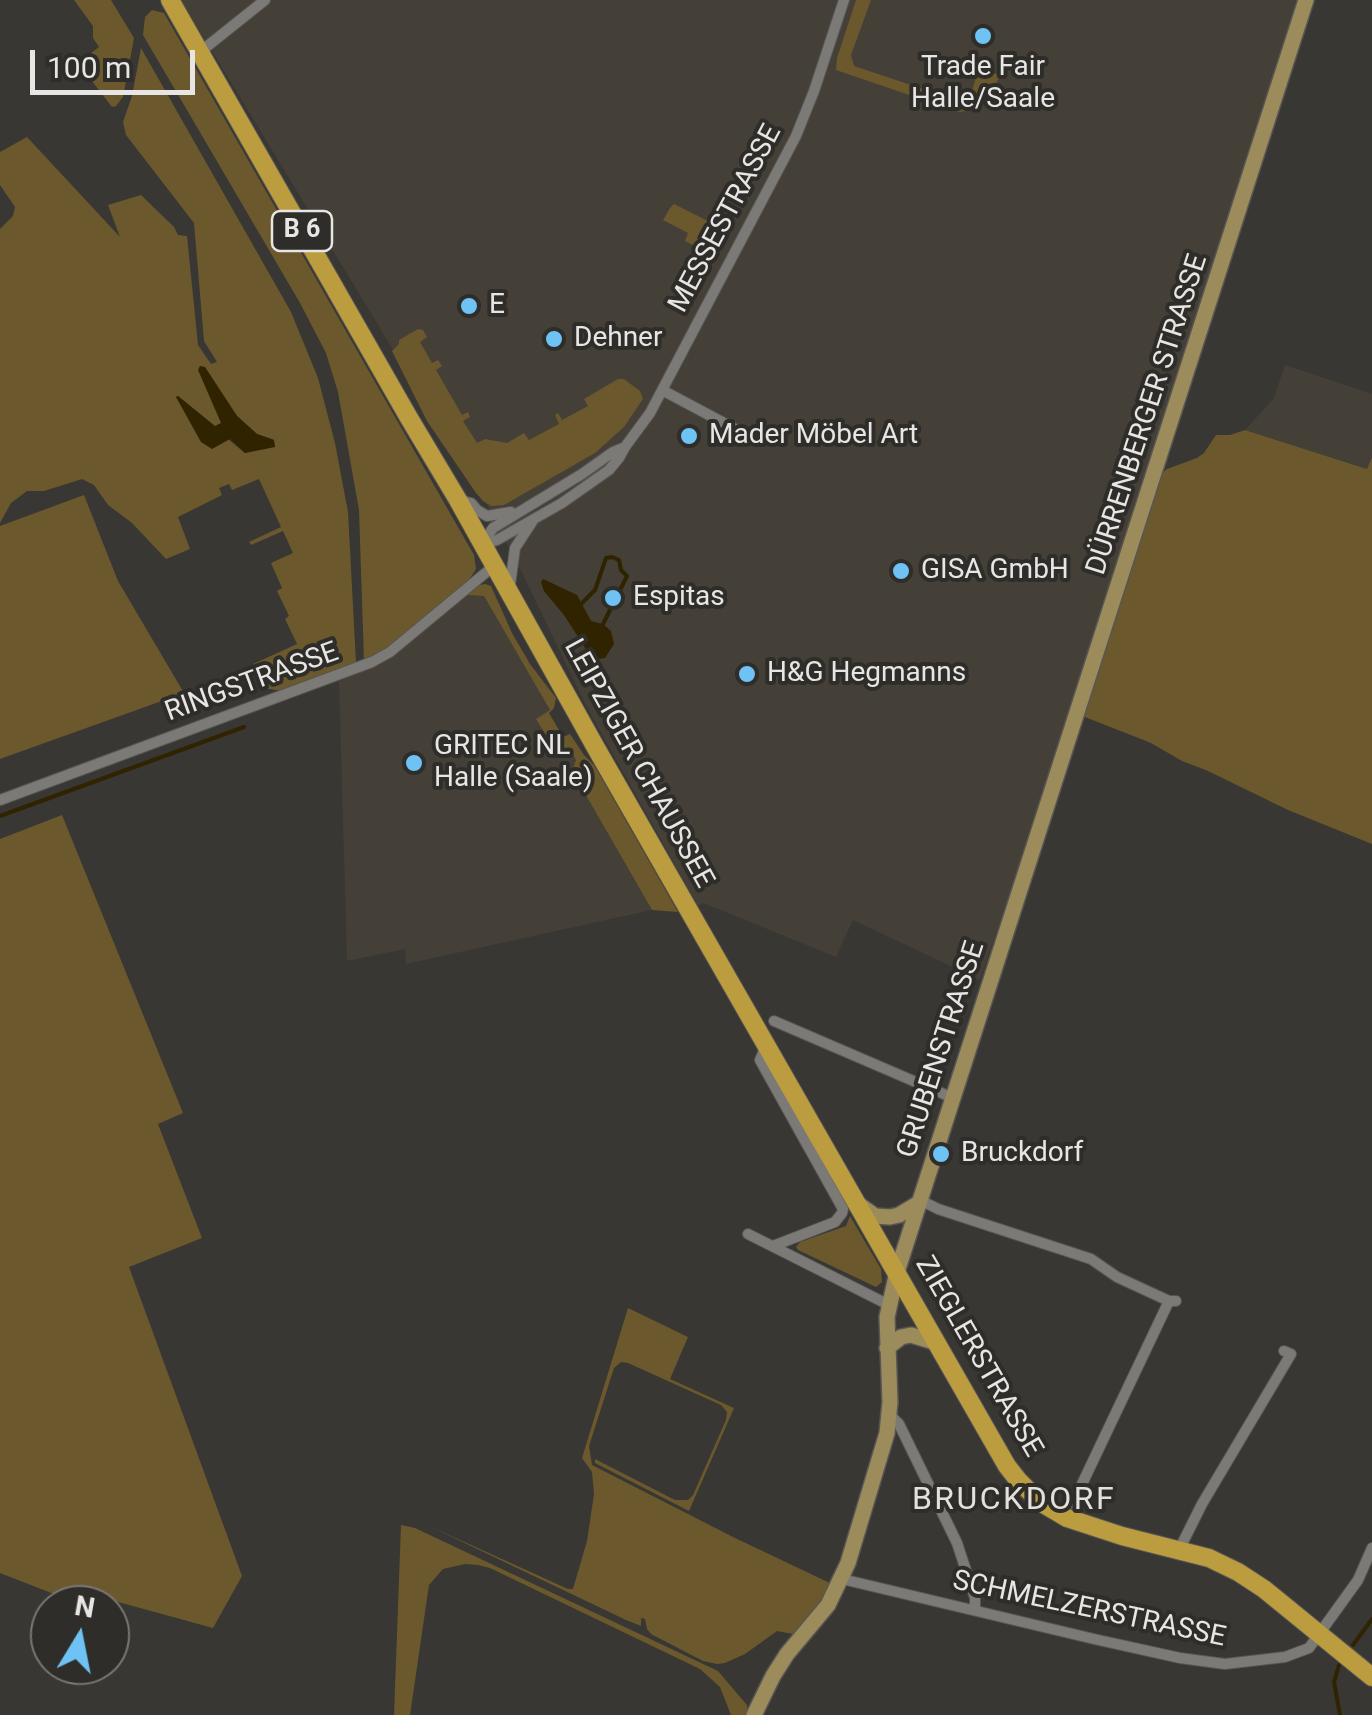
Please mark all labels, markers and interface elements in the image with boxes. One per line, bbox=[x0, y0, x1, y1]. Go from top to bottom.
marker: Trade Fair Halle/Saale bbox=[972, 25, 994, 47]
scale bar bbox=[35, 30, 200, 92]
text: 100 m bbox=[47, 50, 131, 85]
place label: Trade Fair Halle/Saale bbox=[911, 51, 1055, 117]
street label: MESSESTRASSE bbox=[662, 119, 790, 319]
road number: B 6 bbox=[272, 211, 332, 251]
street label: DÜRRENBERGER STRASSE bbox=[1080, 251, 1216, 579]
place label: E bbox=[489, 289, 505, 323]
marker: E bbox=[458, 295, 480, 317]
place label: Dehner bbox=[574, 322, 662, 356]
marker: Dehner bbox=[543, 328, 565, 350]
place label: Mader Möbel Art bbox=[709, 419, 918, 453]
marker: Mader Möbel Art bbox=[678, 425, 700, 447]
place label: GISA GmbH bbox=[921, 554, 1069, 588]
marker: GISA GmbH bbox=[890, 560, 912, 582]
place label: Espitas bbox=[633, 581, 725, 615]
marker: Espitas bbox=[602, 587, 624, 609]
street label: LEIPZIGER CHAUSSEE bbox=[556, 634, 720, 894]
street label: RINGSTRASSE bbox=[161, 636, 343, 730]
place label: H&G Hegmanns bbox=[767, 657, 966, 691]
marker: H&G Hegmanns bbox=[736, 663, 758, 685]
place label: GRITEC NL Halle (Saale) bbox=[434, 730, 593, 796]
marker: GRITEC NL Halle (Saale) bbox=[403, 752, 425, 774]
street label: GRUBENSTRASSE bbox=[891, 937, 993, 1163]
place label: Bruckdorf bbox=[961, 1137, 1083, 1171]
marker: Bruckdorf bbox=[930, 1143, 952, 1165]
street label: ZIEGLERSTRASSE bbox=[907, 1251, 1049, 1463]
district label: BRUCKDORF bbox=[912, 1482, 1116, 1520]
street label: SCHMELZERSTRASSE bbox=[949, 1565, 1229, 1655]
north arrow bbox=[30, 1585, 130, 1685]
text: N bbox=[72, 1589, 98, 1625]

